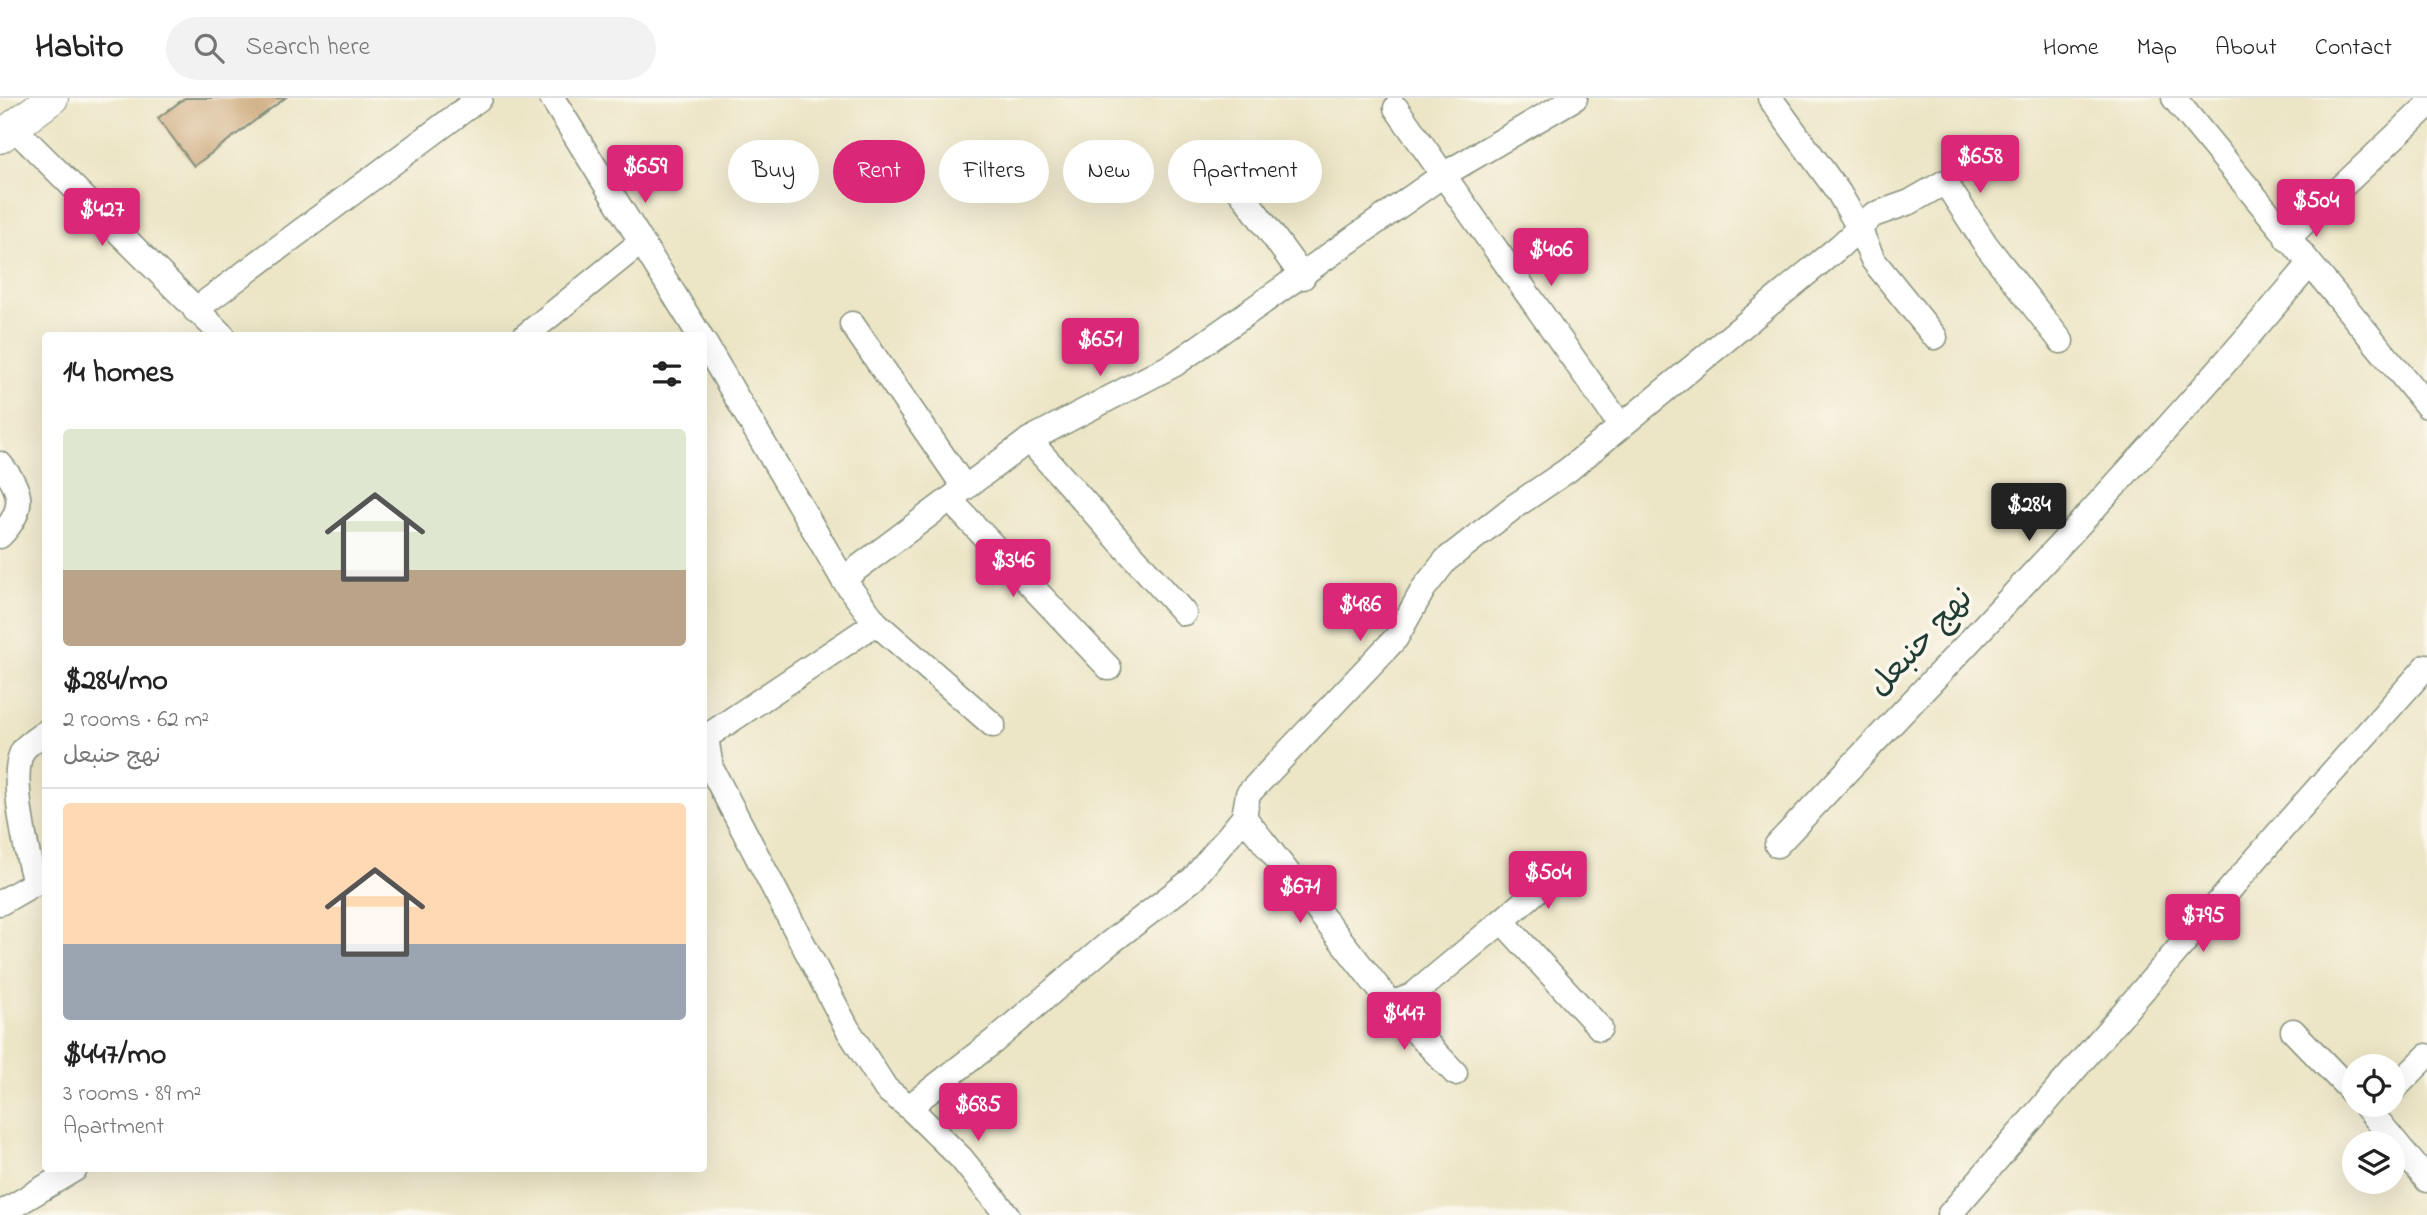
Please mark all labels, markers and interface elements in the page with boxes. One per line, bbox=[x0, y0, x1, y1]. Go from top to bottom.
search box bbox=[166, 17, 656, 80]
text: Habito bbox=[35, 24, 124, 72]
icon: search bbox=[190, 29, 228, 67]
text: Search here bbox=[246, 29, 370, 67]
text: Home bbox=[2043, 31, 2099, 66]
text: Map bbox=[2137, 31, 2177, 66]
text: About bbox=[2215, 31, 2277, 66]
text: Contact bbox=[2315, 31, 2392, 66]
pin: $658 bbox=[1939, 136, 2021, 195]
chip: Buy bbox=[728, 140, 819, 203]
chip: Rent bbox=[833, 140, 925, 203]
chip: Filters bbox=[939, 140, 1049, 203]
chip: New bbox=[1063, 140, 1154, 203]
chip: Apartment bbox=[1168, 140, 1322, 203]
text: $658 bbox=[1957, 141, 2003, 174]
pin: $659 bbox=[604, 146, 686, 205]
text: $659 bbox=[623, 151, 667, 184]
pin: $504 bbox=[2275, 180, 2357, 239]
text: $504 bbox=[2293, 185, 2339, 218]
pin: $427 bbox=[61, 188, 143, 248]
text: $427 bbox=[80, 194, 124, 227]
pin: $406 bbox=[1510, 228, 1592, 288]
text: $406 bbox=[1529, 234, 1573, 267]
pin: $651 bbox=[1059, 318, 1141, 378]
text: $651 bbox=[1078, 324, 1122, 357]
text: 14 homes bbox=[63, 352, 174, 396]
icon: filters bbox=[648, 355, 686, 393]
icon: home bbox=[312, 474, 438, 600]
pin: $284 bbox=[1988, 484, 2070, 543]
text: $284 bbox=[2007, 489, 2051, 522]
pin: $346 bbox=[972, 540, 1054, 599]
text: $346 bbox=[991, 545, 1035, 578]
street label: نهج حنبعل bbox=[1858, 577, 1986, 709]
pin: $486 bbox=[1319, 584, 1401, 643]
text: $486 bbox=[1339, 589, 1381, 622]
text: $284/mo bbox=[63, 660, 168, 704]
text: 2 rooms · 62 m² bbox=[63, 704, 209, 737]
text: نهج حنبعل bbox=[63, 740, 161, 773]
icon: home bbox=[312, 849, 438, 975]
pin: $504 bbox=[1507, 852, 1589, 911]
text: $504 bbox=[1525, 857, 1571, 890]
pin: $671 bbox=[1259, 866, 1341, 925]
text: $671 bbox=[1280, 871, 1320, 904]
pin: $795 bbox=[2162, 894, 2244, 954]
text: $795 bbox=[2181, 900, 2225, 933]
pin: $447 bbox=[1363, 992, 1445, 1052]
text: $447 bbox=[1383, 998, 1425, 1031]
text: $447/mo bbox=[63, 1034, 166, 1078]
map controls bbox=[2342, 1054, 2405, 1194]
button: locate bbox=[2342, 1054, 2405, 1117]
text: 3 rooms · 89 m² bbox=[63, 1078, 201, 1111]
pin: $685 bbox=[937, 1084, 1019, 1143]
text: $685 bbox=[955, 1089, 1001, 1122]
text: Apartment bbox=[63, 1111, 164, 1144]
button: layers bbox=[2342, 1131, 2405, 1194]

